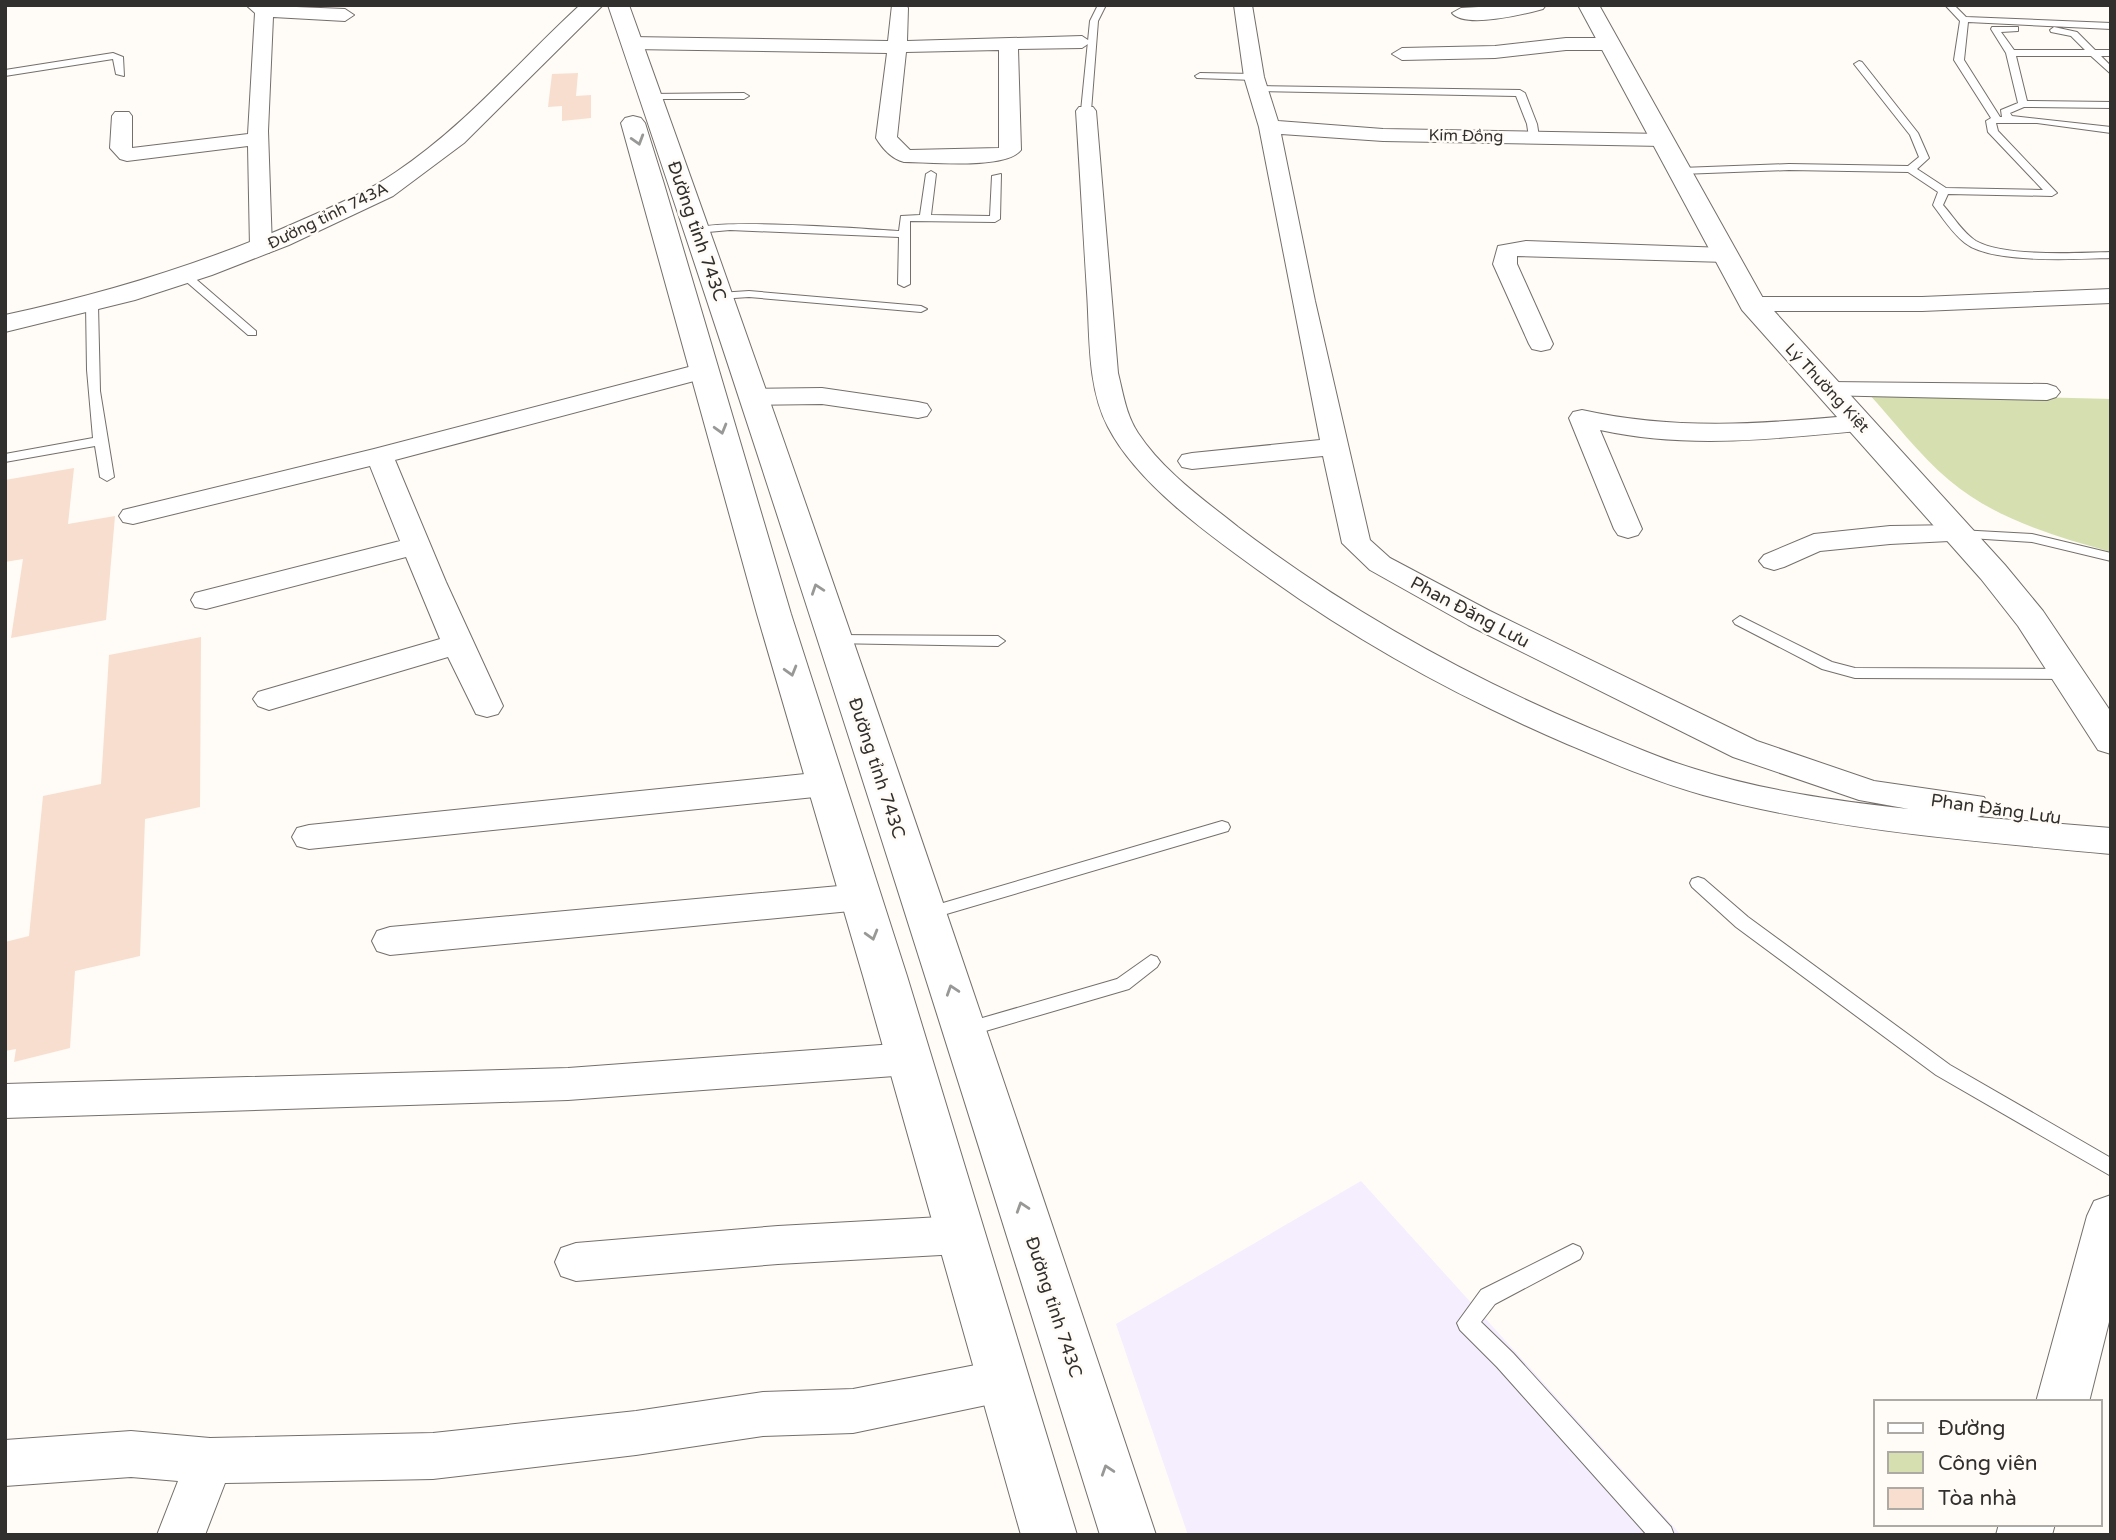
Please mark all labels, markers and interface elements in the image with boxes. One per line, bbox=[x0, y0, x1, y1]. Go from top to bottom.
street label: Kim Đồng bbox=[1428, 125, 1504, 147]
one-way arrow bbox=[630, 133, 644, 145]
street label: Đường tỉnh 743C bbox=[663, 158, 731, 304]
street label: Đường tỉnh 743A bbox=[265, 178, 391, 254]
street label: Lý Thường Kiệt bbox=[1781, 339, 1873, 437]
one-way arrow bbox=[712, 423, 727, 435]
street label: Phan Đăng Lưu bbox=[1407, 571, 1533, 653]
one-way arrow bbox=[811, 583, 825, 595]
one-way arrow bbox=[783, 665, 797, 677]
street label: Đường tỉnh 743C bbox=[844, 695, 910, 841]
street label: Phan Đăng Lưu bbox=[1929, 789, 2063, 829]
one-way arrow bbox=[864, 929, 878, 941]
one-way arrow bbox=[945, 985, 960, 997]
one-way arrow bbox=[1016, 1201, 1030, 1213]
street label: Đường tỉnh 743C bbox=[1021, 1234, 1087, 1380]
legend bbox=[1874, 1400, 2102, 1526]
text: Đường bbox=[1938, 1416, 2006, 1441]
text: Công viên bbox=[1938, 1451, 2038, 1476]
one-way arrow bbox=[1101, 1464, 1115, 1476]
text: Tòa nhà bbox=[1938, 1486, 2017, 1511]

